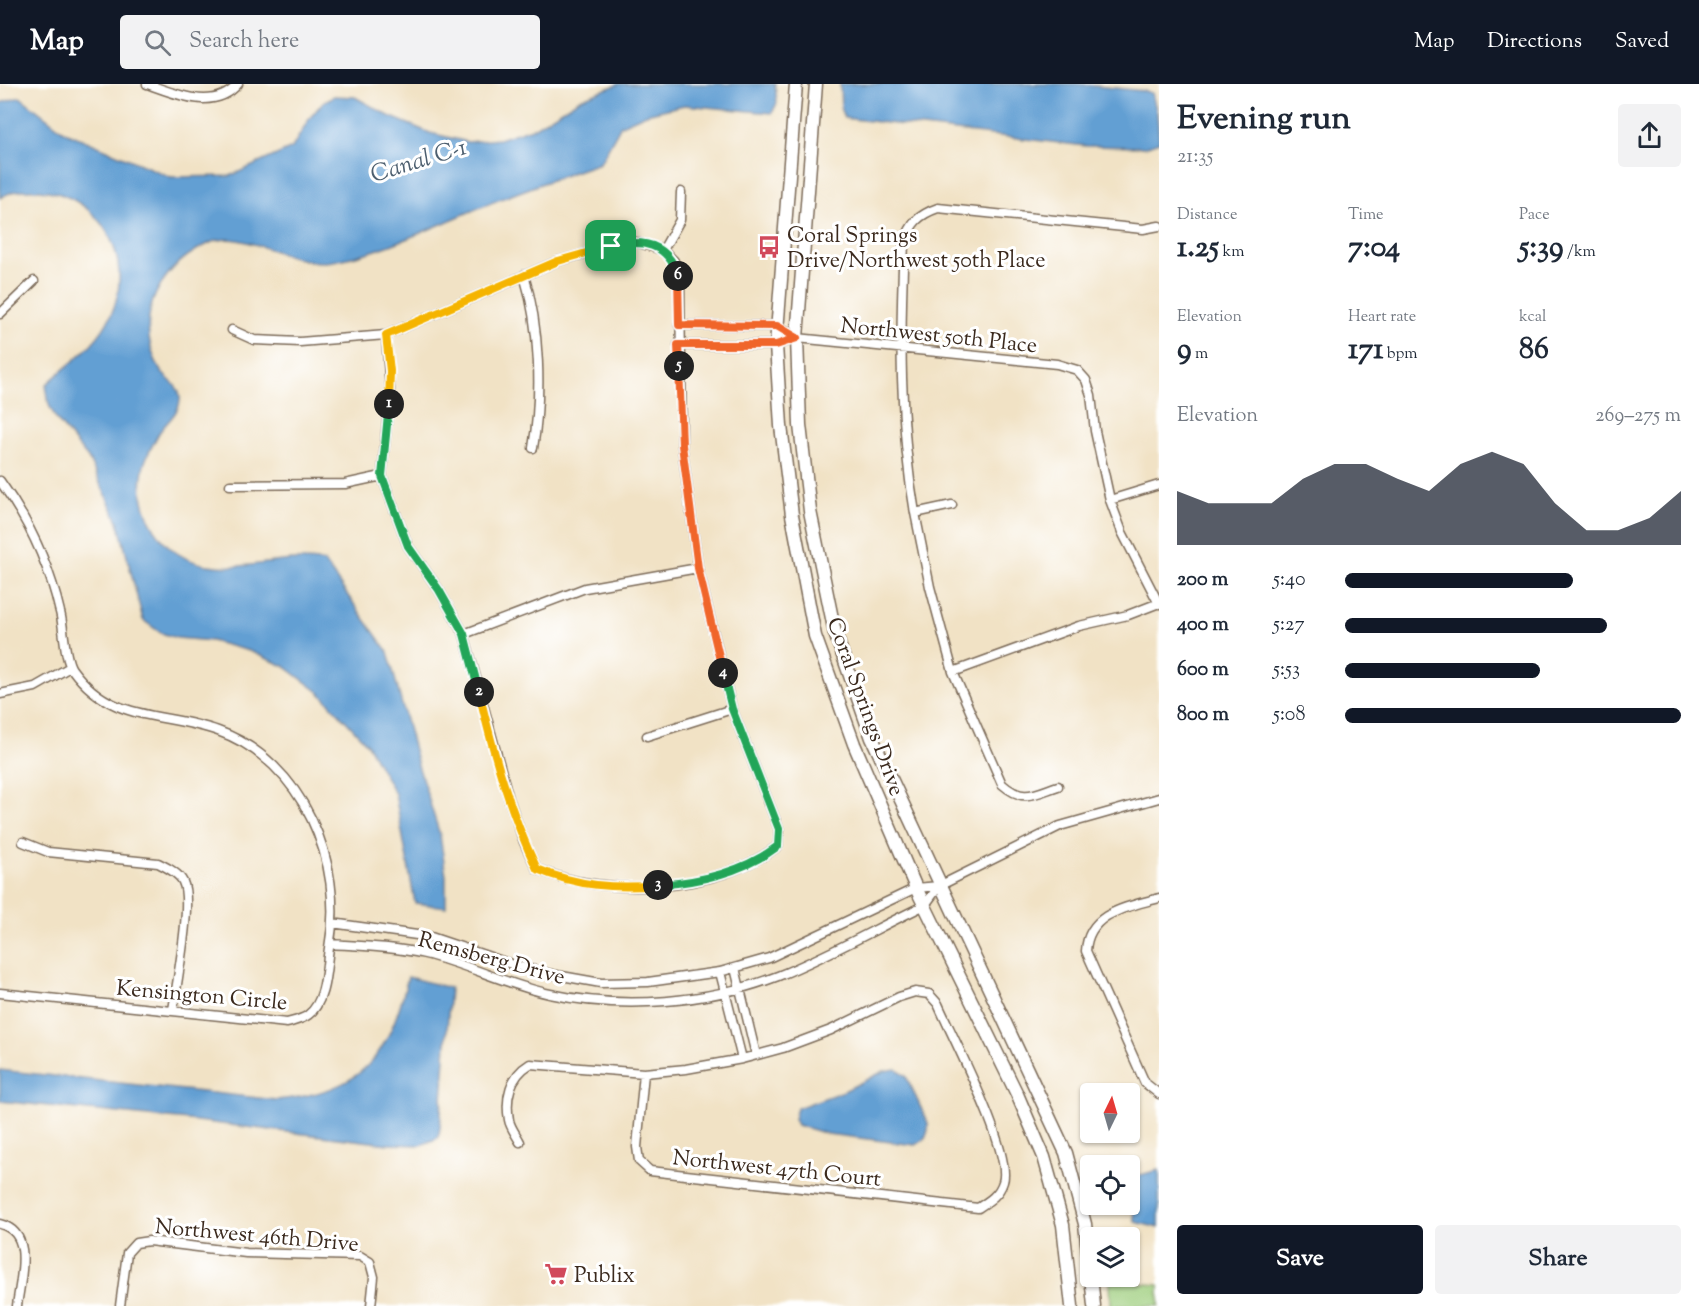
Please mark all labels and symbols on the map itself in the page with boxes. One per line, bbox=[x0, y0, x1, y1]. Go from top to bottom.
water label: Canal C-1 bbox=[366, 131, 471, 193]
pin bbox=[585, 220, 636, 271]
place label: Coral Springs Drive/Northwest 50th Place bbox=[787, 221, 1045, 278]
bus stop icon: Coral Springs Drive/Northwest 50th Place bbox=[756, 234, 782, 260]
pin: 6 bbox=[663, 261, 693, 291]
street label: Northwest 50th Place bbox=[839, 311, 1039, 363]
pin: 5 bbox=[664, 351, 694, 381]
pin: 1 bbox=[374, 389, 404, 419]
street label: Coral Springs Drive bbox=[817, 613, 911, 801]
pin: 4 bbox=[708, 658, 738, 688]
pin: 2 bbox=[464, 677, 494, 707]
pin: 3 bbox=[643, 870, 673, 900]
street label: Remsberg Drive bbox=[414, 925, 568, 995]
street label: Kensington Circle bbox=[115, 974, 289, 1020]
north arrow bbox=[1080, 1083, 1140, 1143]
street label: Northwest 47th Court bbox=[671, 1143, 883, 1197]
street label: Northwest 46th Drive bbox=[154, 1212, 360, 1262]
supermarket icon: Publix bbox=[543, 1261, 569, 1287]
place label: Publix bbox=[574, 1261, 635, 1293]

